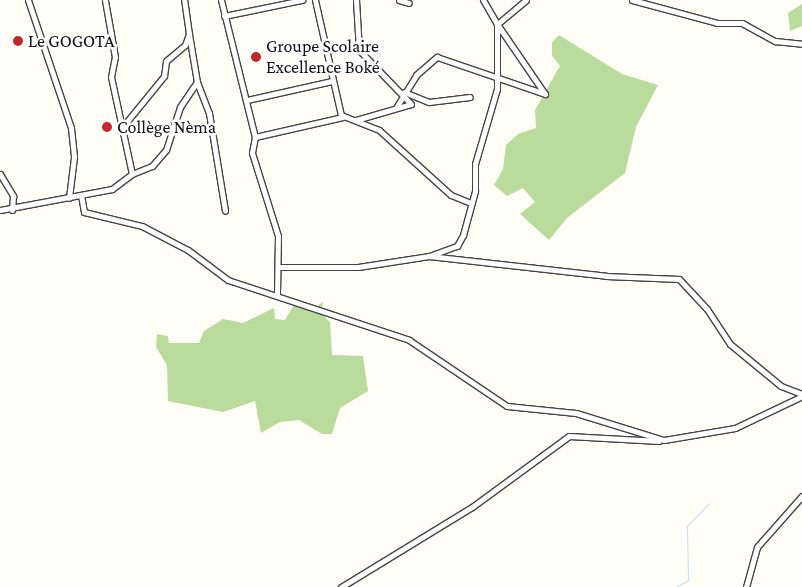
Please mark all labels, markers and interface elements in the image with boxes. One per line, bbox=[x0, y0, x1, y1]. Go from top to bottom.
place label: Le GOGOTA bbox=[28, 30, 114, 52]
marker: Le GOGOTA bbox=[12, 35, 24, 47]
place label: Groupe Scolaire Excellence Boké bbox=[266, 36, 380, 78]
marker: Groupe Scolaire Excellence Boké bbox=[250, 51, 262, 63]
place label: Collège Nèma bbox=[117, 116, 216, 138]
marker: Collège Nèma bbox=[101, 121, 113, 133]

